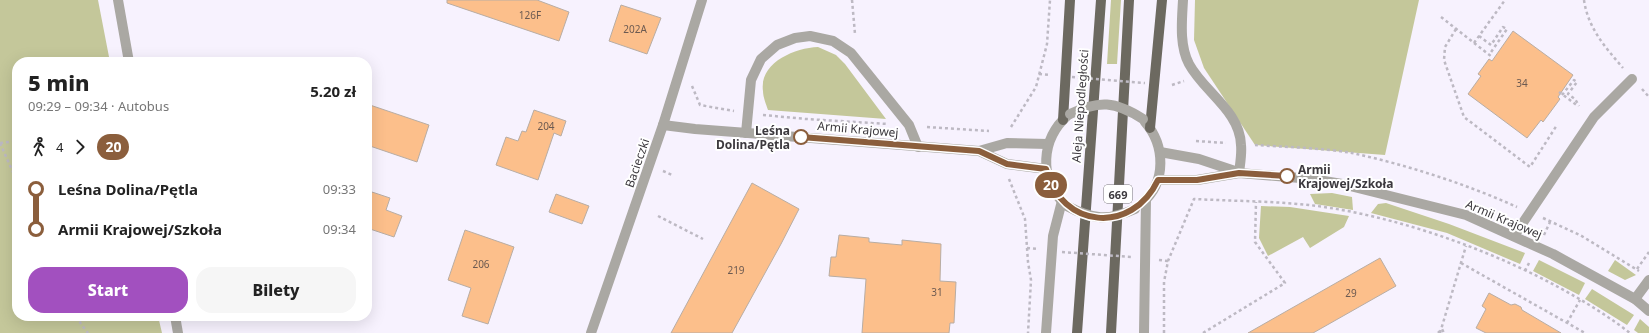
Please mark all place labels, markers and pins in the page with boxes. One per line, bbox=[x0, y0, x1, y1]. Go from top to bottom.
place label: Leśna Dolina/Pętla bbox=[716, 122, 790, 153]
marker: Leśna Dolina/Pętla bbox=[793, 129, 809, 145]
place label: Armii Krajowej/Szkoła bbox=[1298, 161, 1393, 192]
marker: Armii Krajowej/Szkoła bbox=[1279, 168, 1295, 184]

